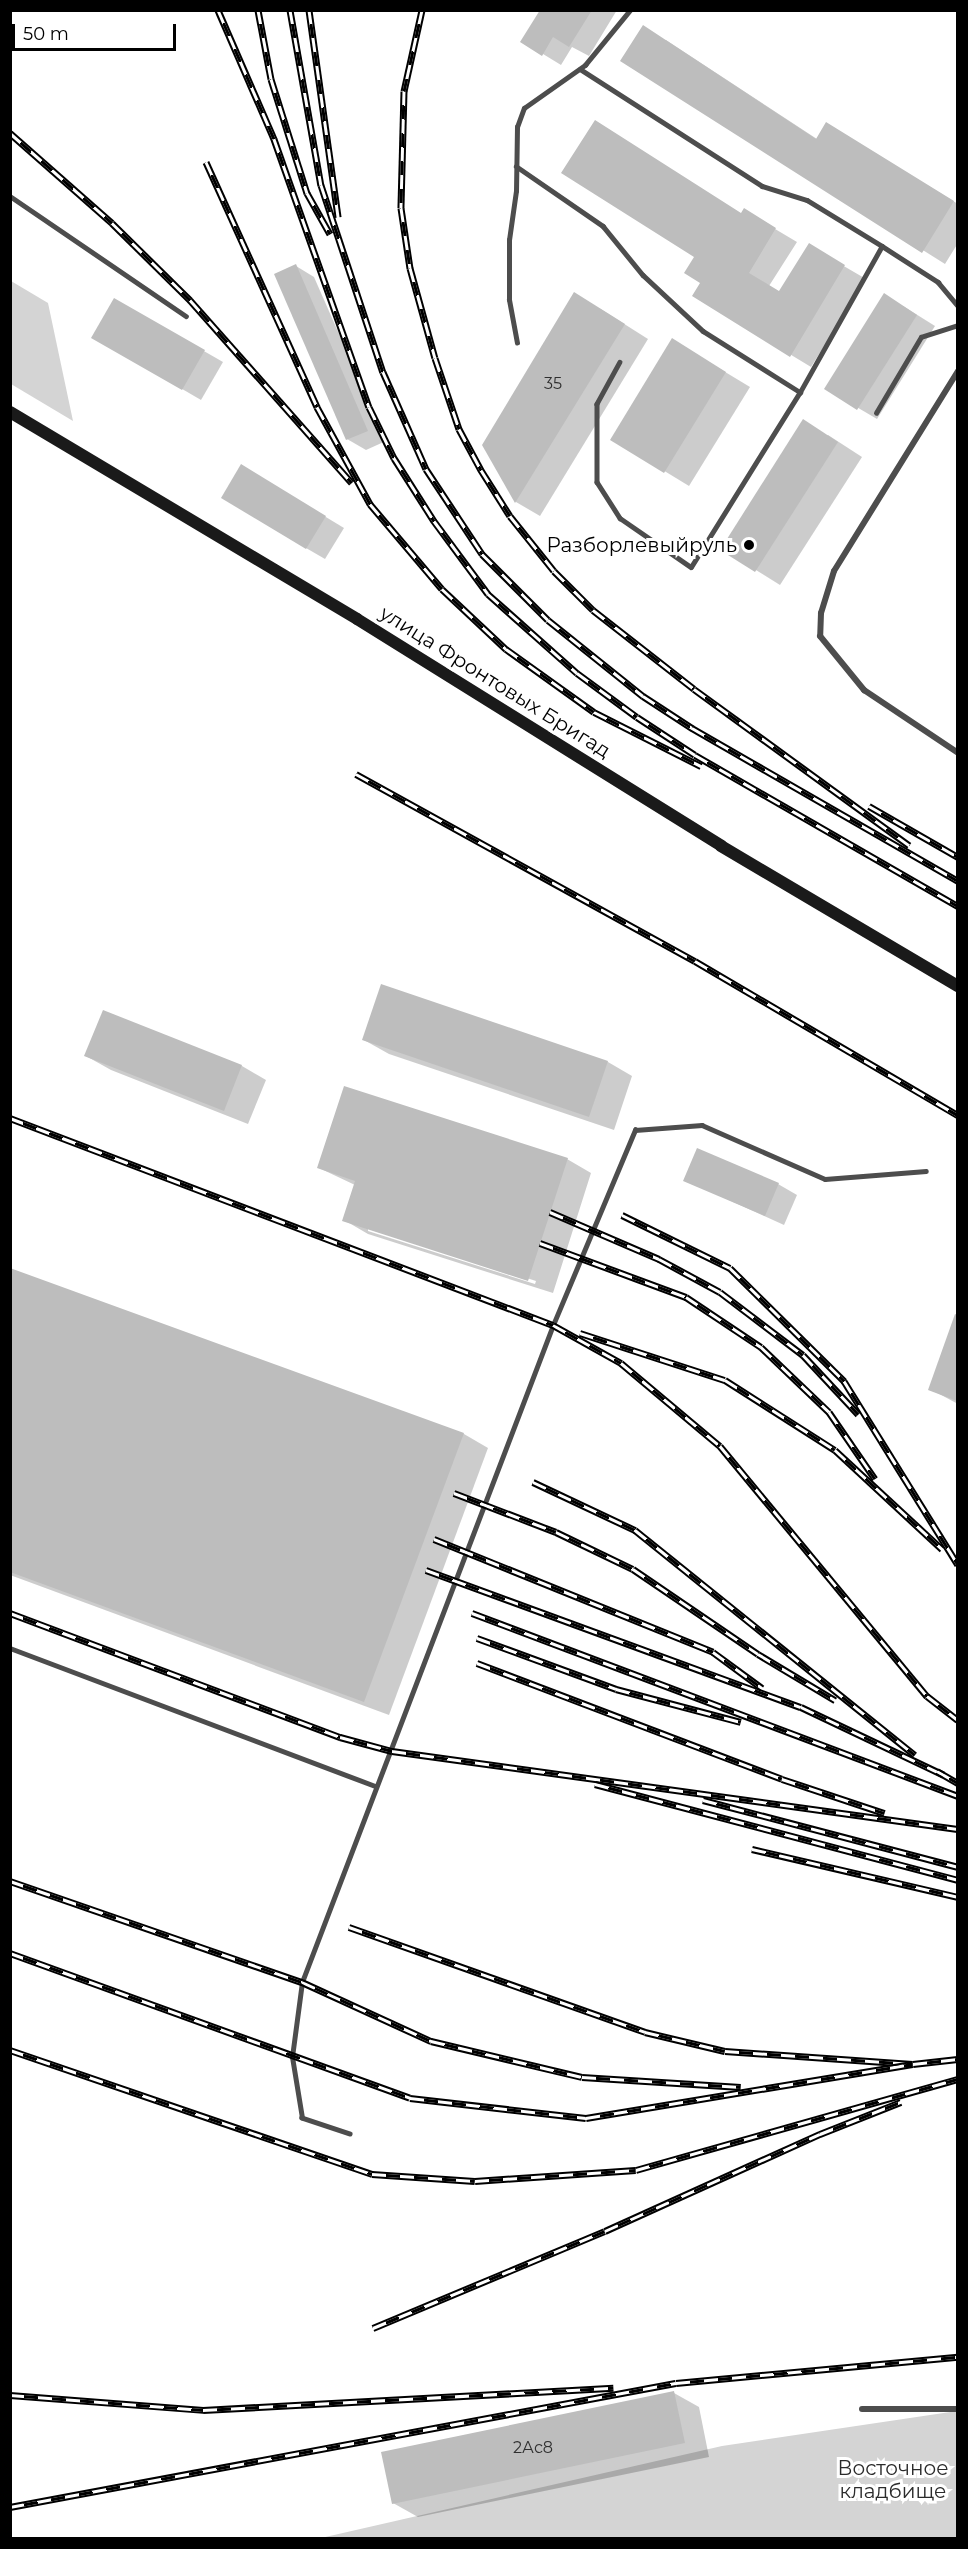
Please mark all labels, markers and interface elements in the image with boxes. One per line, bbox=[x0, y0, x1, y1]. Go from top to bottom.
scale bar bbox=[15, 12, 178, 50]
text: 50 m bbox=[23, 23, 69, 45]
house number: 35 bbox=[544, 374, 562, 394]
place label: Разборлевыйруль bbox=[547, 533, 737, 557]
marker: Разборлевыйруль bbox=[742, 538, 756, 552]
street label: улица Фронтовых Бригад bbox=[375, 601, 615, 763]
house number: 2Ас8 bbox=[513, 2438, 553, 2458]
park label: Восточное кладбище bbox=[837, 2456, 949, 2503]

